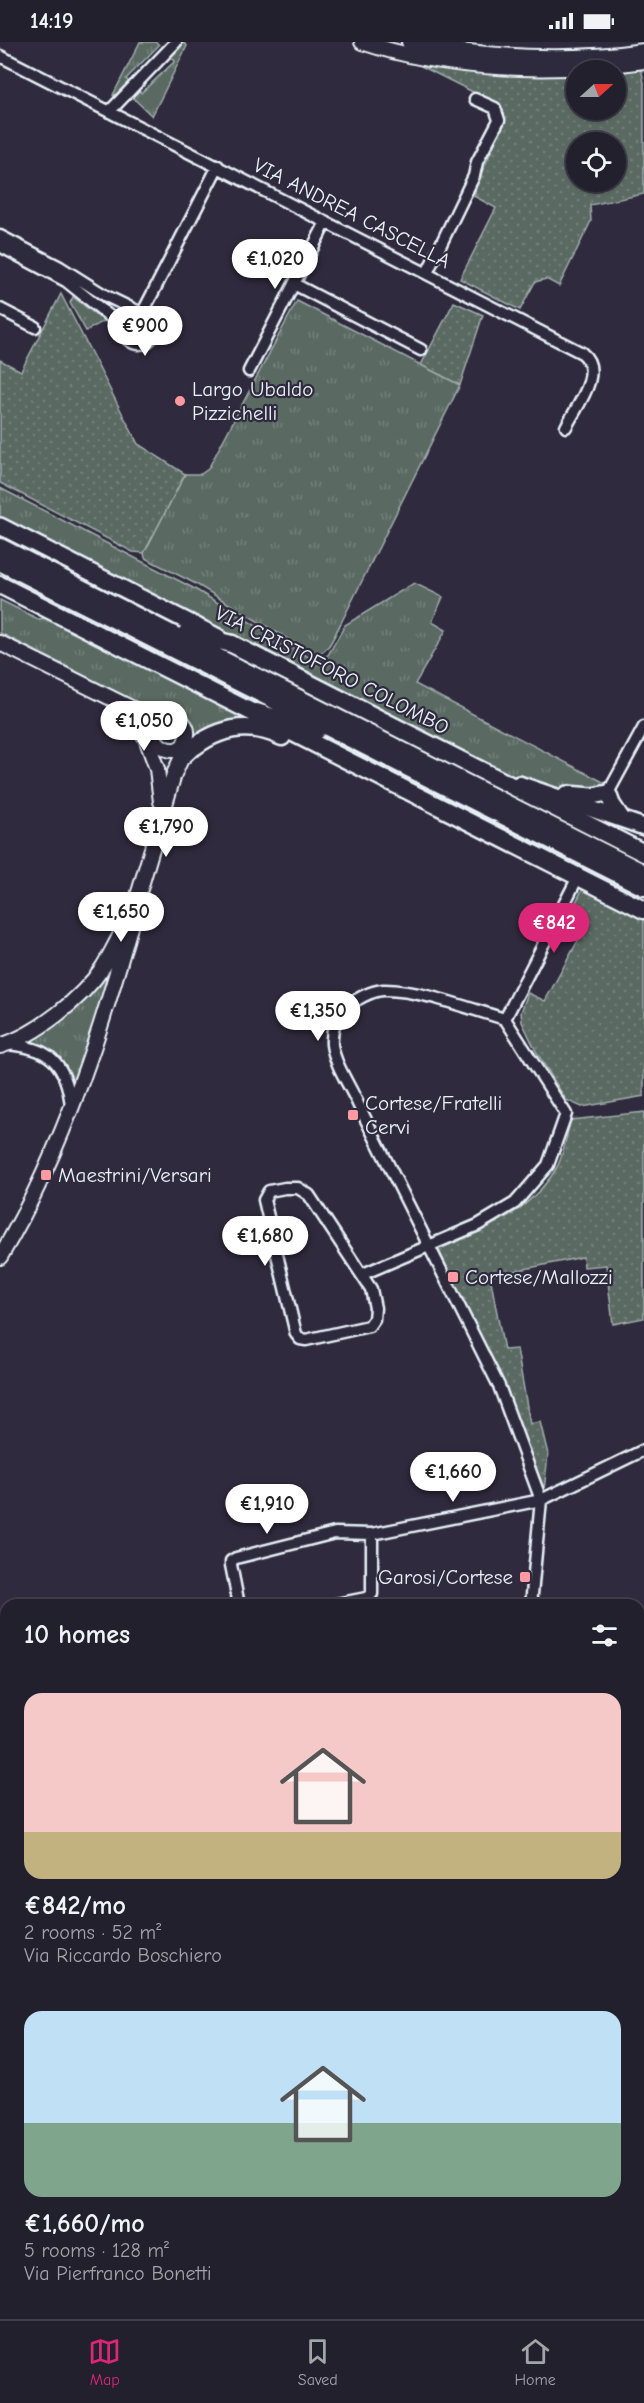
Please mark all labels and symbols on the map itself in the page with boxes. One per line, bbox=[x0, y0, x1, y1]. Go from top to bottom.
north arrow bbox=[566, 60, 626, 120]
street label: VIA ANDREA CASCELLA bbox=[250, 153, 454, 273]
pin: €1,020 bbox=[226, 239, 324, 290]
pin: €900 bbox=[109, 306, 181, 357]
place label: Largo Ubaldo Pizzichelli bbox=[192, 377, 313, 425]
marker: Largo Ubaldo Pizzichelli bbox=[173, 394, 187, 408]
street label: VIA CRISTOFORO COLOMBO bbox=[211, 600, 453, 740]
pin: €1,050 bbox=[95, 701, 193, 752]
pin: €1,790 bbox=[117, 807, 215, 858]
pin: €1,650 bbox=[72, 892, 170, 943]
pin: €842 bbox=[518, 903, 590, 954]
pin: €1,350 bbox=[269, 991, 367, 1042]
place label: Cortese/Fratelli Cervi bbox=[365, 1091, 502, 1139]
marker: Cortese/Fratelli Cervi bbox=[346, 1108, 360, 1122]
place label: Maestrini/Versari bbox=[58, 1163, 212, 1187]
marker: Maestrini/Versari bbox=[39, 1168, 53, 1182]
pin: €1,680 bbox=[216, 1216, 314, 1267]
place label: Cortese/Mallozzi bbox=[465, 1265, 613, 1289]
marker: Cortese/Mallozzi bbox=[446, 1270, 460, 1284]
pin: €1,660 bbox=[404, 1452, 502, 1503]
pin: €1,910 bbox=[218, 1484, 316, 1535]
place label: Garosi/Cortese bbox=[378, 1565, 513, 1589]
marker: Garosi/Cortese bbox=[518, 1570, 532, 1584]

